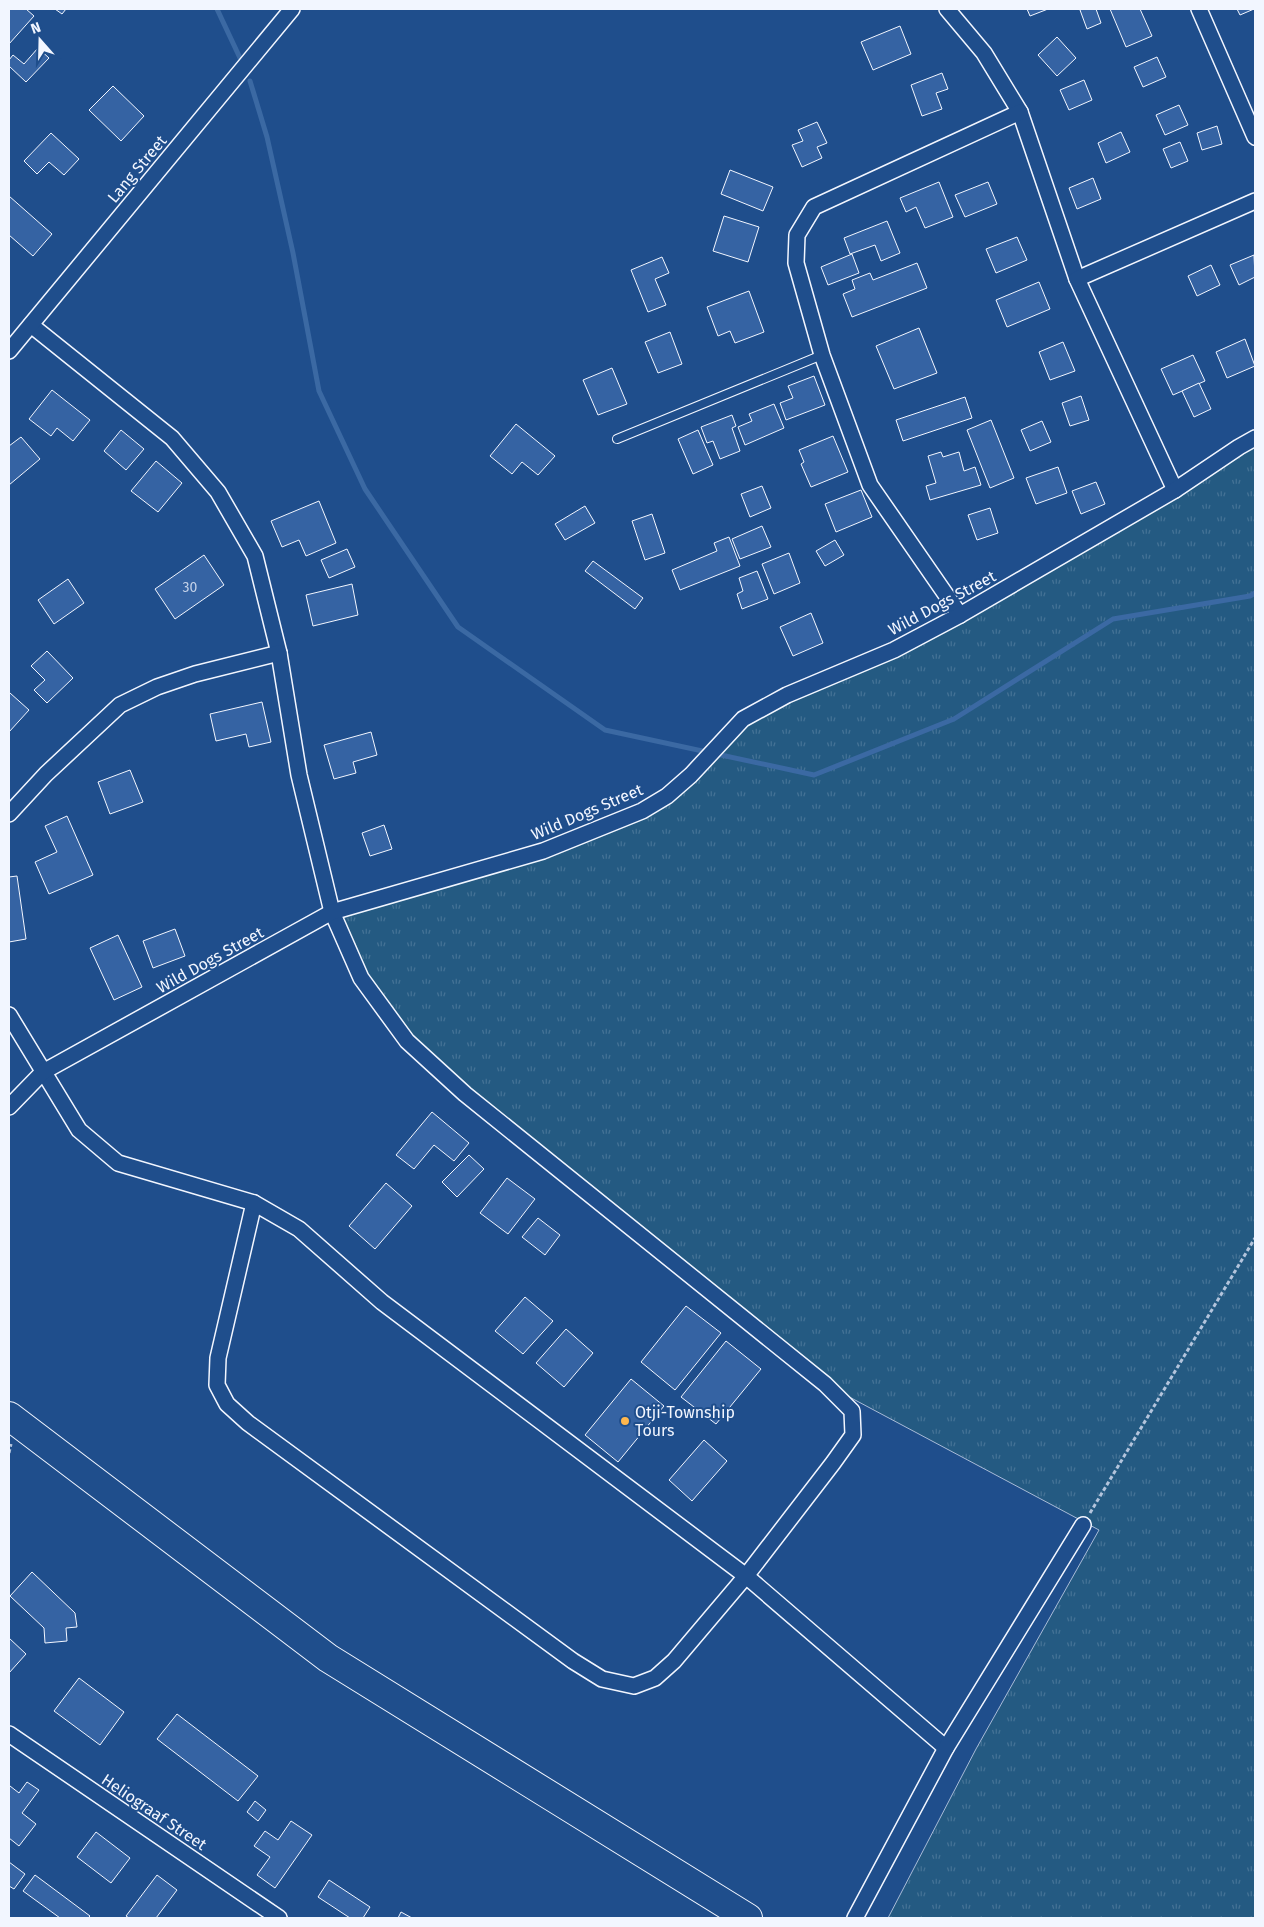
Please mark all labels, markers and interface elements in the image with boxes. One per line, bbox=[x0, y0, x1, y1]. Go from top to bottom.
north arrow bbox=[15, 15, 65, 65]
text: N bbox=[28, 19, 43, 38]
street label: Lang Street bbox=[103, 131, 171, 206]
street label: Wild Dogs Street bbox=[885, 567, 999, 639]
house number: 30 bbox=[183, 579, 198, 596]
street label: Wild Dogs Street bbox=[528, 780, 646, 844]
street label: Wild Dogs Street bbox=[153, 923, 267, 997]
place label: Otji-Township Tours bbox=[635, 1403, 735, 1440]
marker: Otji-Township Tours bbox=[619, 1415, 631, 1427]
street label: Heliograaf Street bbox=[98, 1770, 210, 1854]

